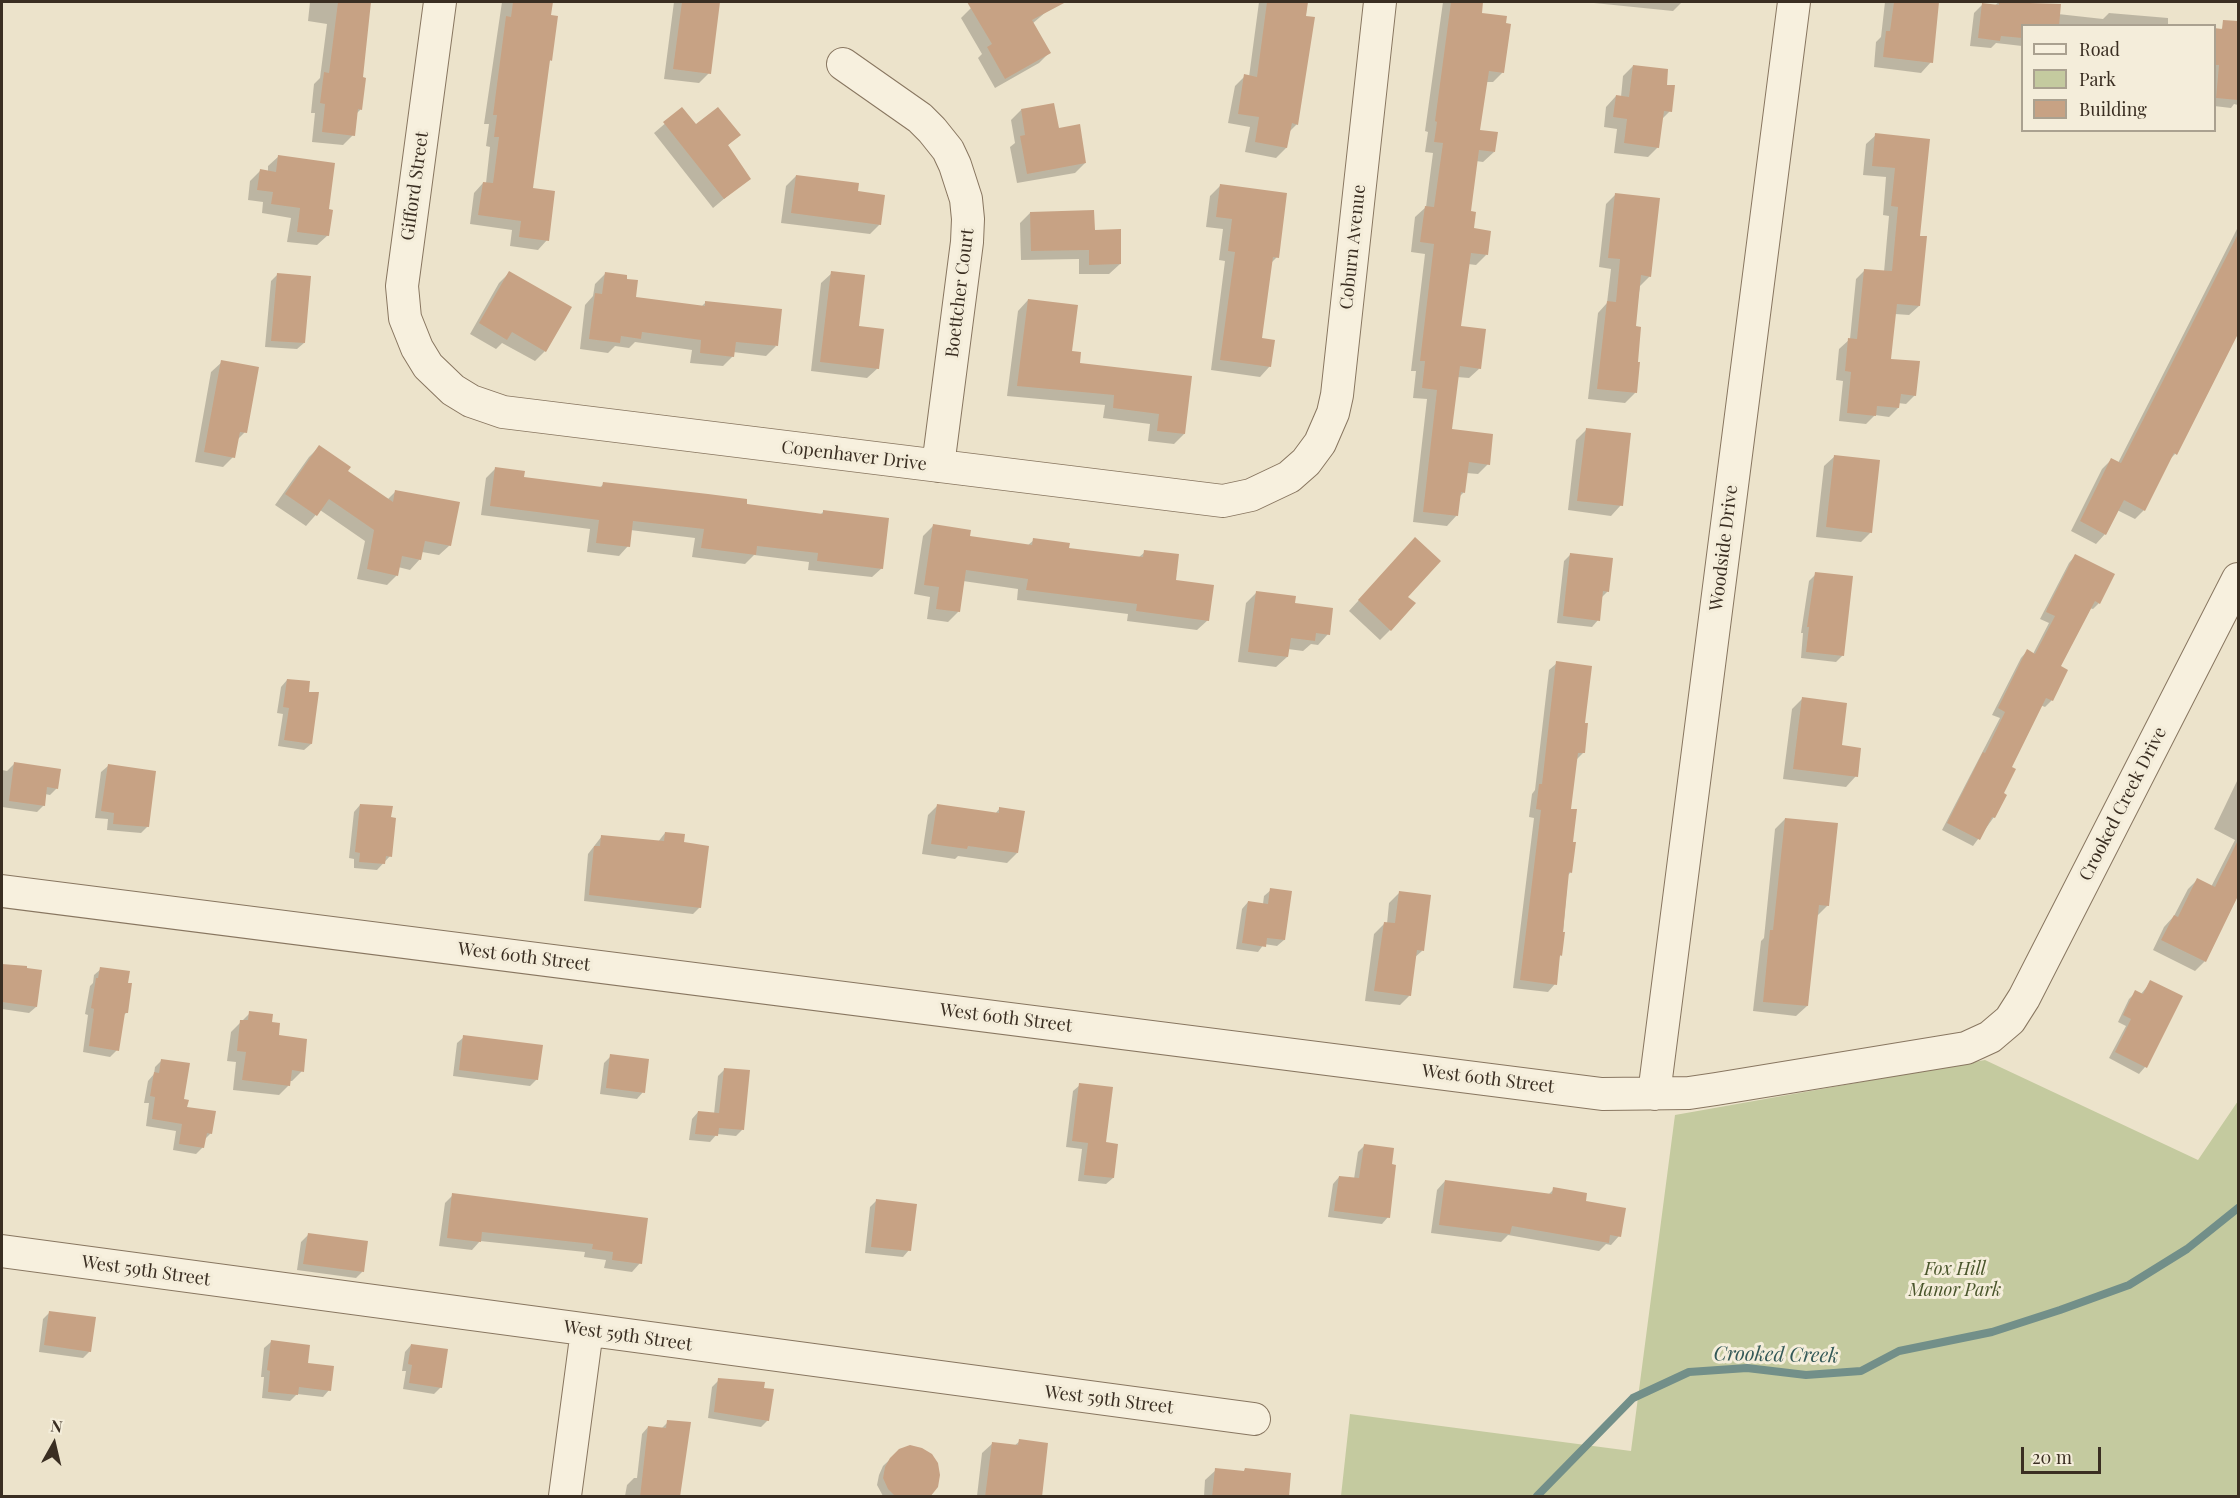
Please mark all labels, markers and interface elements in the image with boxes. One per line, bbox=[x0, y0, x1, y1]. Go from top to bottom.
legend bbox=[2021, 24, 2216, 132]
text: Road bbox=[2079, 37, 2120, 61]
text: Park bbox=[2079, 67, 2116, 91]
text: Building bbox=[2079, 97, 2147, 121]
street label: Gifford Street bbox=[397, 130, 433, 242]
street label: Coburn Avenue bbox=[1336, 183, 1370, 311]
street label: Boettcher Court bbox=[941, 227, 979, 359]
street label: Copenhaver Drive bbox=[780, 436, 928, 476]
street label: Woodside Drive bbox=[1706, 484, 1742, 612]
street label: Crooked Creek Drive bbox=[2075, 723, 2171, 885]
street label: West 60th Street bbox=[457, 938, 591, 976]
street label: West 60th Street bbox=[939, 999, 1073, 1037]
street label: West 60th Street bbox=[1421, 1060, 1555, 1098]
street label: West 59th Street bbox=[80, 1251, 212, 1291]
park label: Fox Hill Manor Park bbox=[1909, 1258, 2001, 1300]
street label: West 59th Street bbox=[562, 1316, 694, 1356]
water label: Crooked Creek bbox=[1713, 1342, 1839, 1368]
street label: West 59th Street bbox=[1043, 1381, 1175, 1419]
north arrow bbox=[24, 1414, 84, 1474]
text: N bbox=[49, 1414, 64, 1437]
scale bar bbox=[2024, 1435, 2104, 1473]
text: 20 m bbox=[2032, 1445, 2072, 1469]

